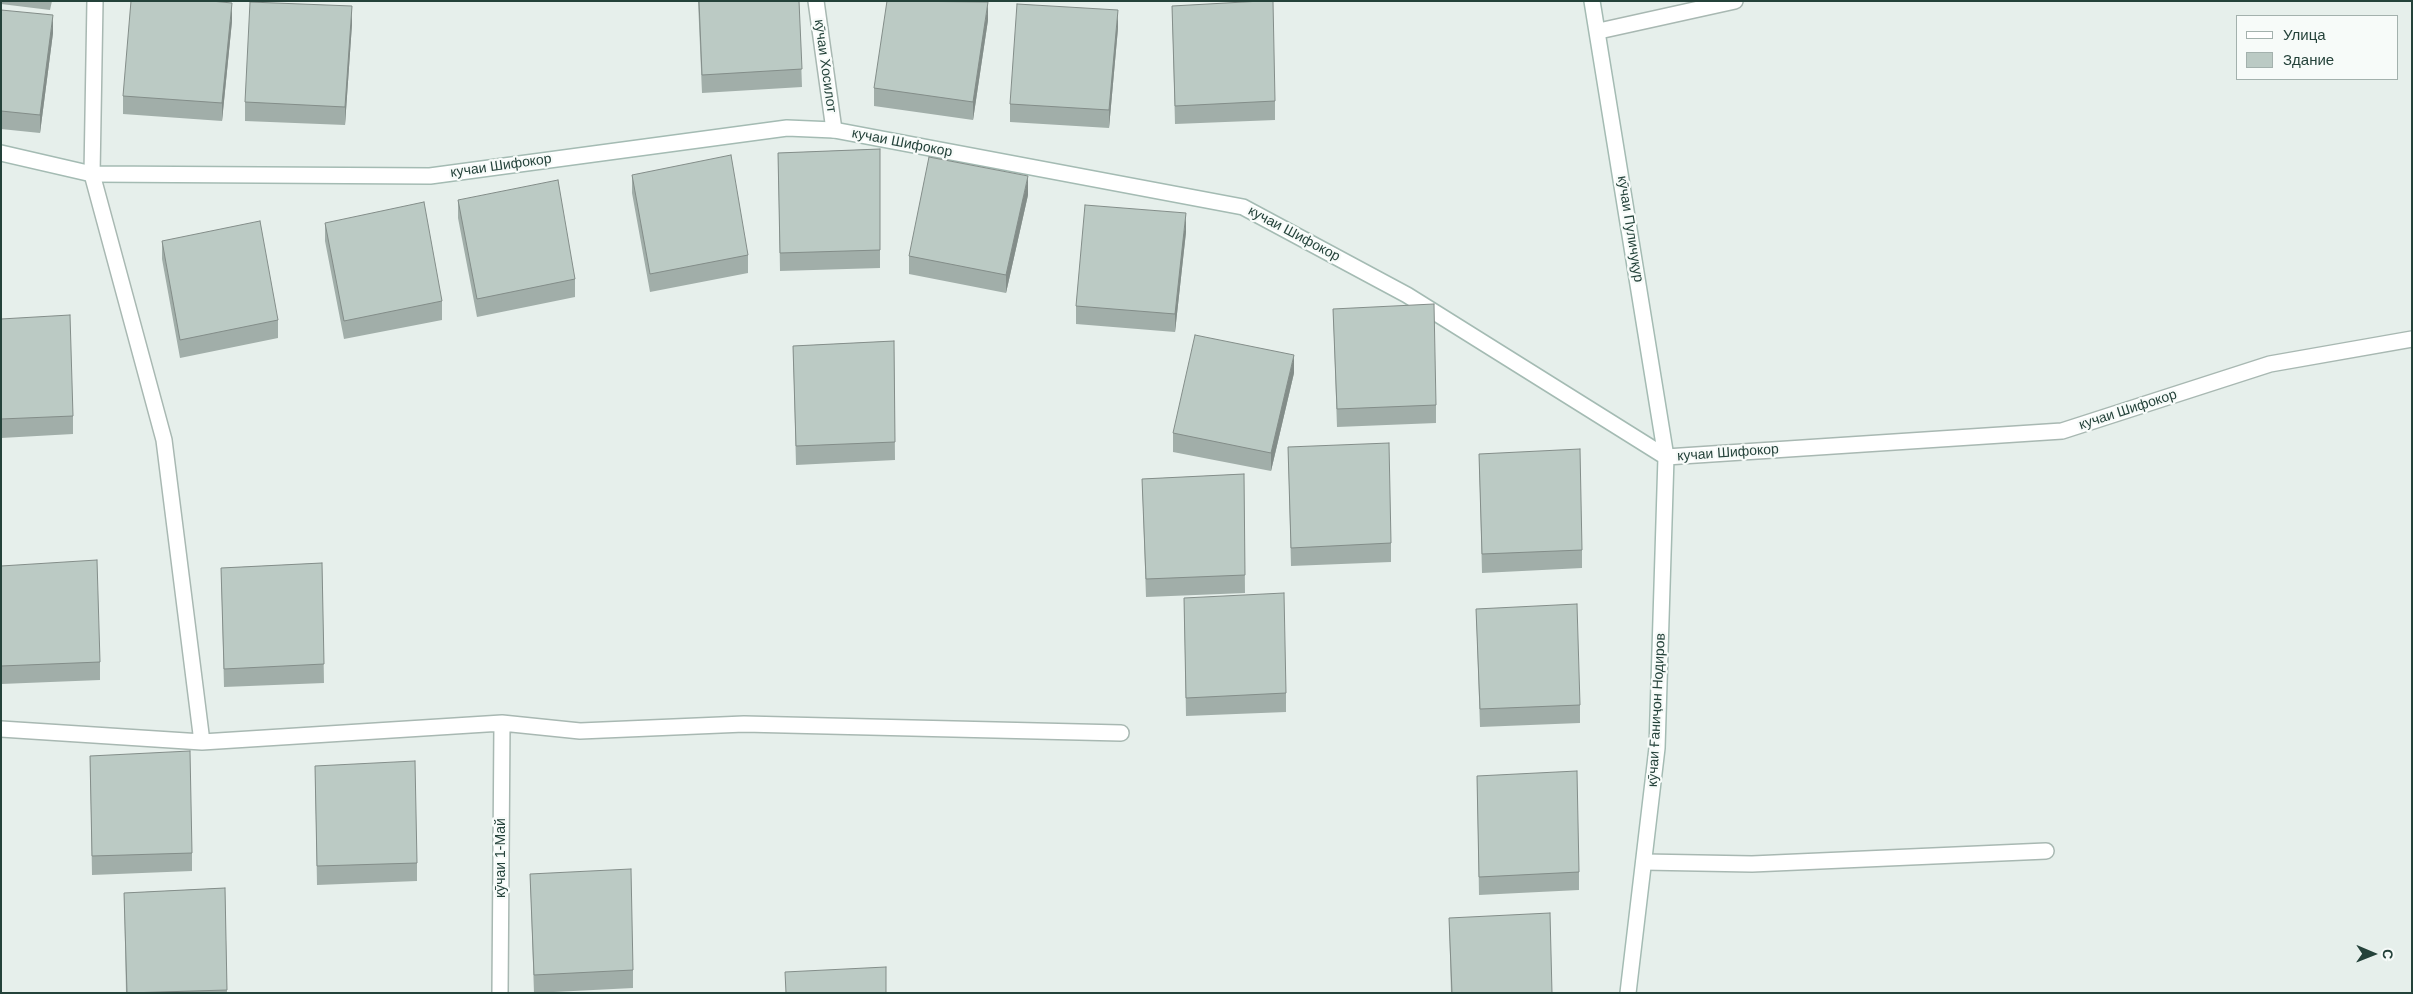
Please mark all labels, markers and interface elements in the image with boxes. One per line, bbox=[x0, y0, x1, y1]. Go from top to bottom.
legend bbox=[2236, 15, 2398, 80]
street label: кӯчаи Хосилот bbox=[810, 18, 840, 114]
text: Улица bbox=[2283, 26, 2326, 43]
text: Здание bbox=[2283, 51, 2334, 68]
street label: кучаи Шифокор bbox=[850, 125, 954, 161]
street label: кучаи Шифокор bbox=[449, 151, 553, 181]
street label: кӯчаи Пуличуқур bbox=[1613, 174, 1647, 284]
street label: кучаи Шифокор bbox=[1245, 203, 1343, 265]
street label: кучаи Шифокор bbox=[2077, 386, 2179, 434]
street label: кучаи Шифокор bbox=[1677, 441, 1779, 465]
street label: кӯчаи Ғаниҷон Нодиров bbox=[1645, 633, 1669, 787]
street label: кӯчаи 1-Май bbox=[493, 818, 509, 898]
north arrow bbox=[2348, 929, 2398, 979]
text: С bbox=[2380, 949, 2396, 959]

